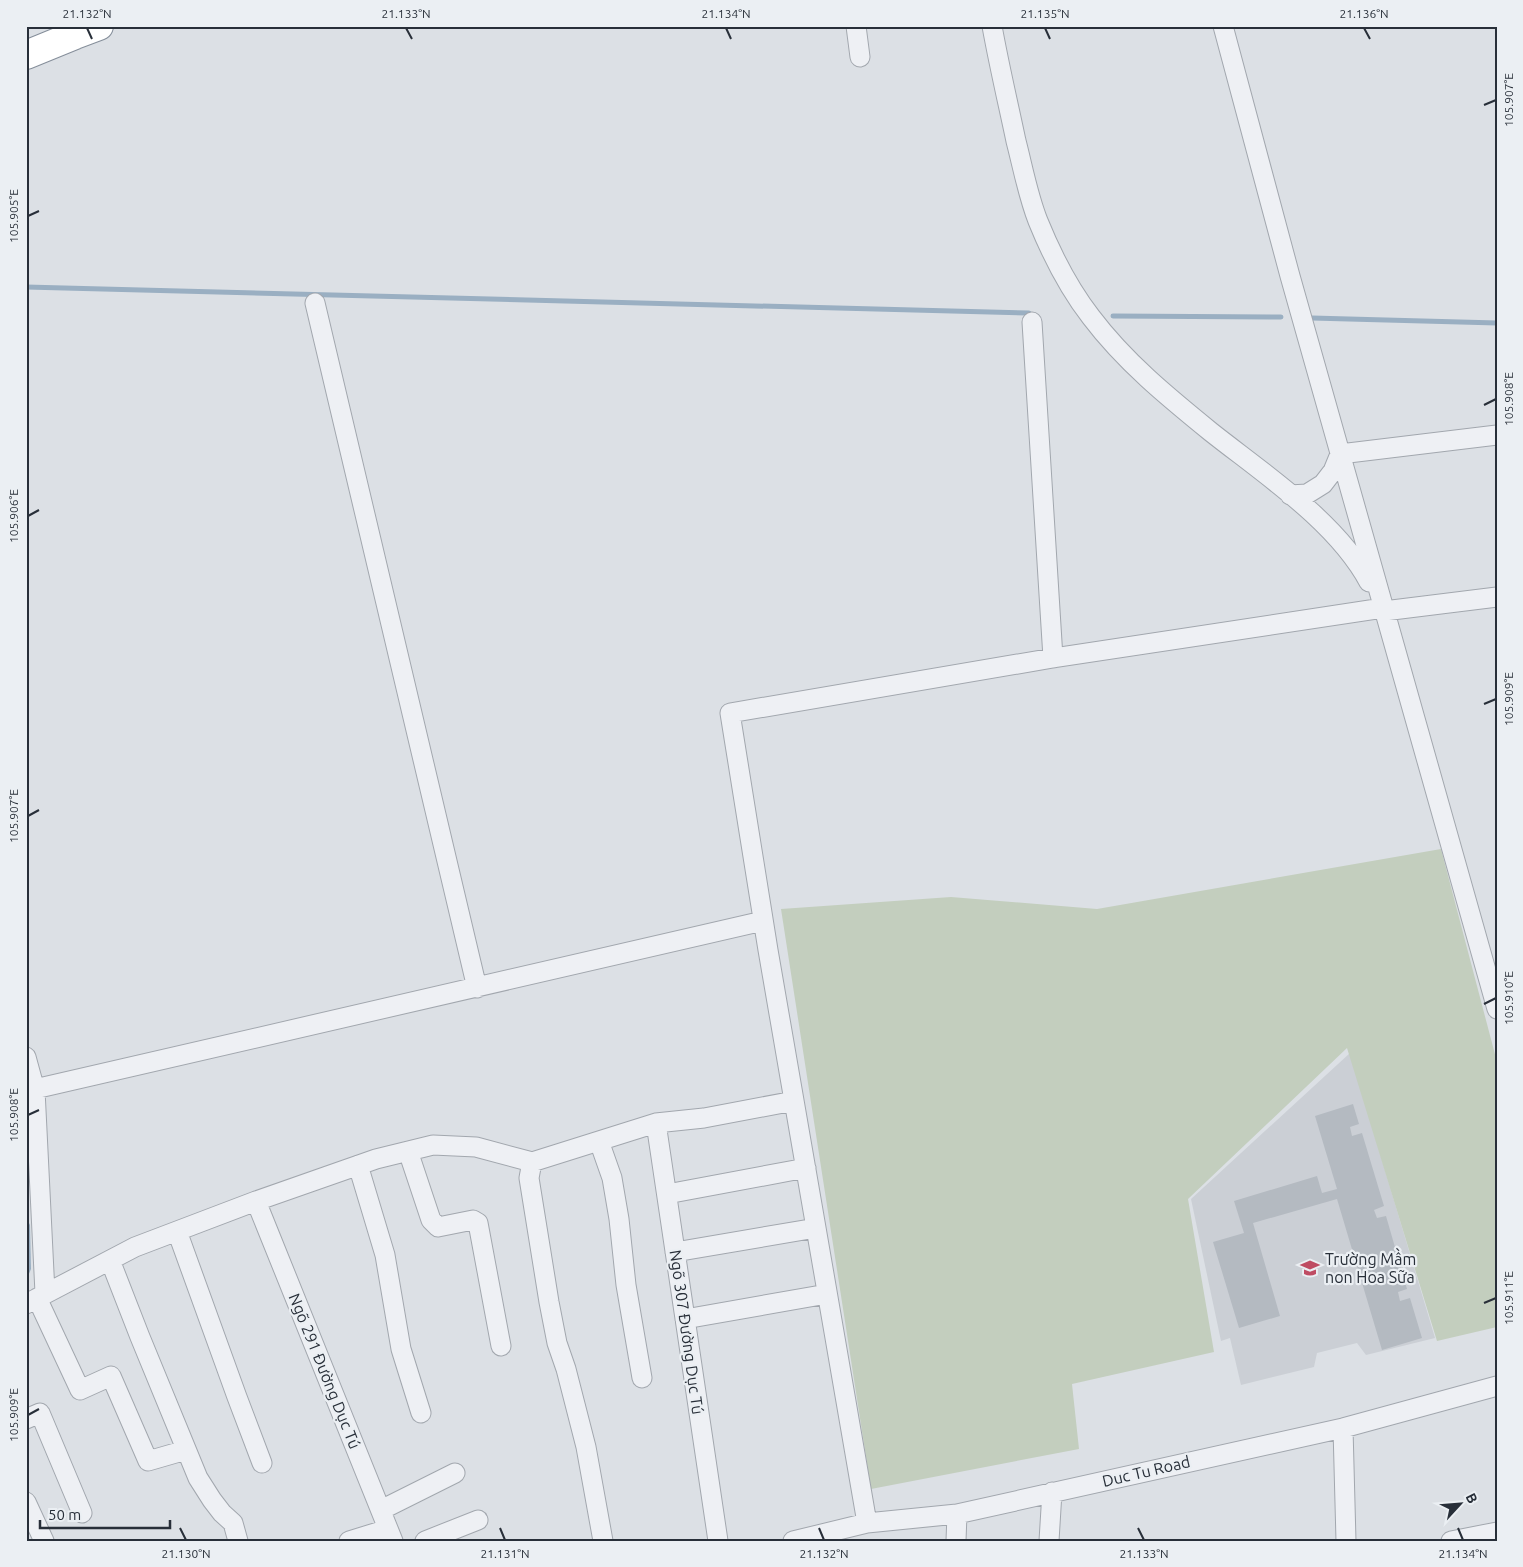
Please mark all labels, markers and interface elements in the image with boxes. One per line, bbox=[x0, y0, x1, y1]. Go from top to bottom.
text: 21.132°N bbox=[62, 7, 112, 20]
text: 21.133°N bbox=[381, 7, 431, 20]
text: 21.134°N bbox=[701, 7, 751, 20]
text: 21.135°N bbox=[1020, 7, 1070, 20]
text: 21.136°N bbox=[1339, 7, 1389, 20]
text: 105.907°E bbox=[1502, 73, 1515, 127]
text: 105.905°E bbox=[7, 189, 20, 243]
text: 105.908°E bbox=[1502, 372, 1515, 426]
text: 105.906°E bbox=[7, 489, 20, 543]
text: 105.909°E bbox=[1502, 672, 1515, 726]
text: 105.907°E bbox=[7, 789, 20, 843]
text: 105.910°E bbox=[1502, 971, 1515, 1025]
text: 105.908°E bbox=[7, 1088, 20, 1142]
place label: Trường Mầm non Hoa Sữa bbox=[1325, 1247, 1416, 1286]
street label: Ngõ 307 Đường Dục Tú bbox=[667, 1249, 707, 1415]
school or university icon: Trường Mầm non Hoa Sữa bbox=[1299, 1257, 1321, 1279]
text: 105.911°E bbox=[1502, 1271, 1515, 1325]
street label: Ngõ 291 Đường Dục Tú bbox=[286, 1291, 364, 1451]
text: 105.909°E bbox=[7, 1388, 20, 1442]
street label: Duc Tu Road bbox=[1100, 1452, 1192, 1490]
north arrow bbox=[1436, 1480, 1486, 1530]
text: B bbox=[1462, 1491, 1481, 1506]
scale bar bbox=[40, 1497, 170, 1529]
text: 50 m bbox=[48, 1506, 81, 1523]
text: 21.130°N bbox=[161, 1547, 211, 1560]
text: 21.131°N bbox=[480, 1547, 530, 1560]
text: 21.132°N bbox=[799, 1547, 849, 1560]
text: 21.133°N bbox=[1119, 1547, 1169, 1560]
text: 21.134°N bbox=[1438, 1547, 1488, 1560]

